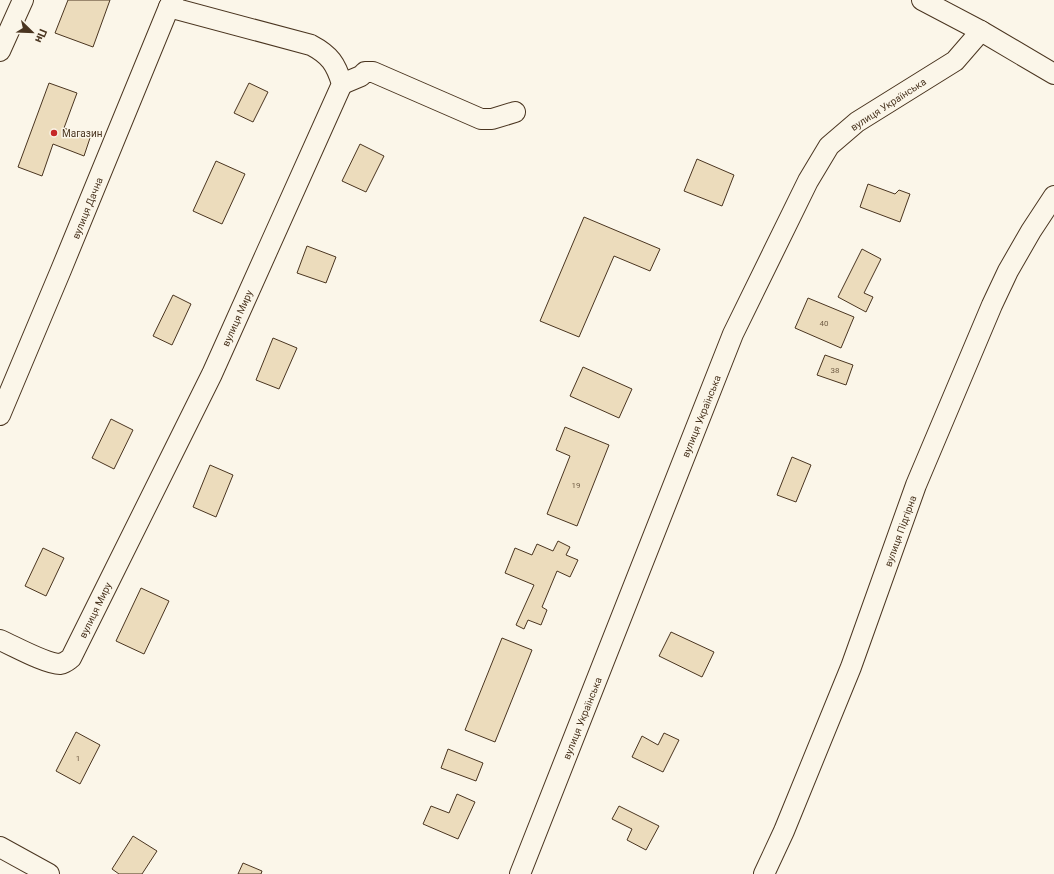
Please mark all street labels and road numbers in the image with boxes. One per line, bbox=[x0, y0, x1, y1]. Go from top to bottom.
street label: вулиця Українська bbox=[848, 76, 928, 133]
street label: вулиця Дачна bbox=[70, 176, 105, 241]
street label: вулиця Миру bbox=[220, 288, 255, 348]
street label: вулиця Українська bbox=[680, 373, 723, 459]
street label: вулиця Підгірна bbox=[883, 494, 918, 568]
street label: вулиця Миру bbox=[77, 580, 114, 640]
street label: вулиця Українська bbox=[561, 675, 604, 761]

